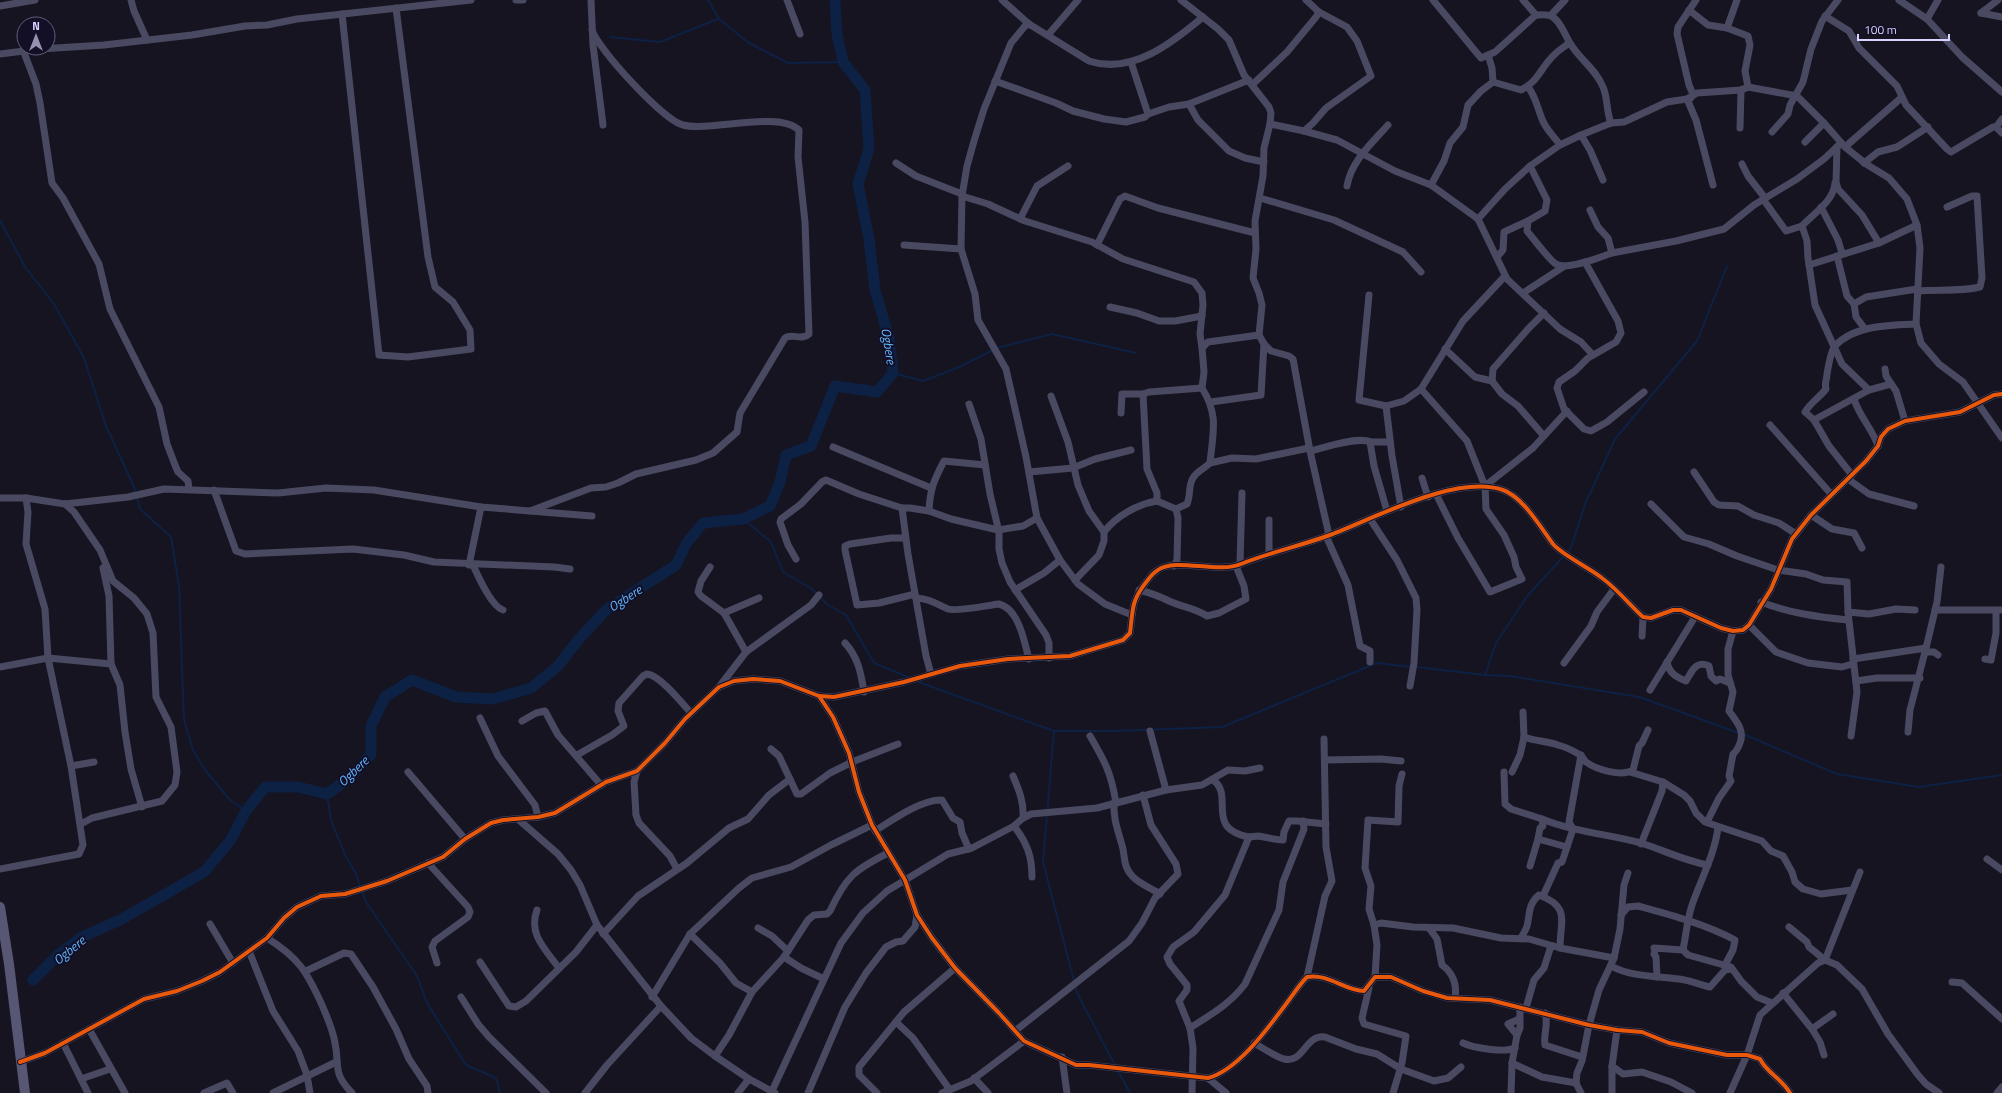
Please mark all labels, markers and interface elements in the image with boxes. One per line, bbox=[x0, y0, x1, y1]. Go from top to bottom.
north arrow bbox=[16, 16, 56, 56]
scale bar bbox=[1858, 16, 1949, 42]
text: N bbox=[32, 18, 40, 34]
text: 100 m bbox=[1864, 20, 1897, 39]
water label: Ogbere bbox=[876, 326, 902, 367]
water label: Ogbere bbox=[604, 579, 647, 616]
water label: Ogbere bbox=[333, 750, 374, 791]
water label: Ogbere bbox=[48, 930, 90, 969]

